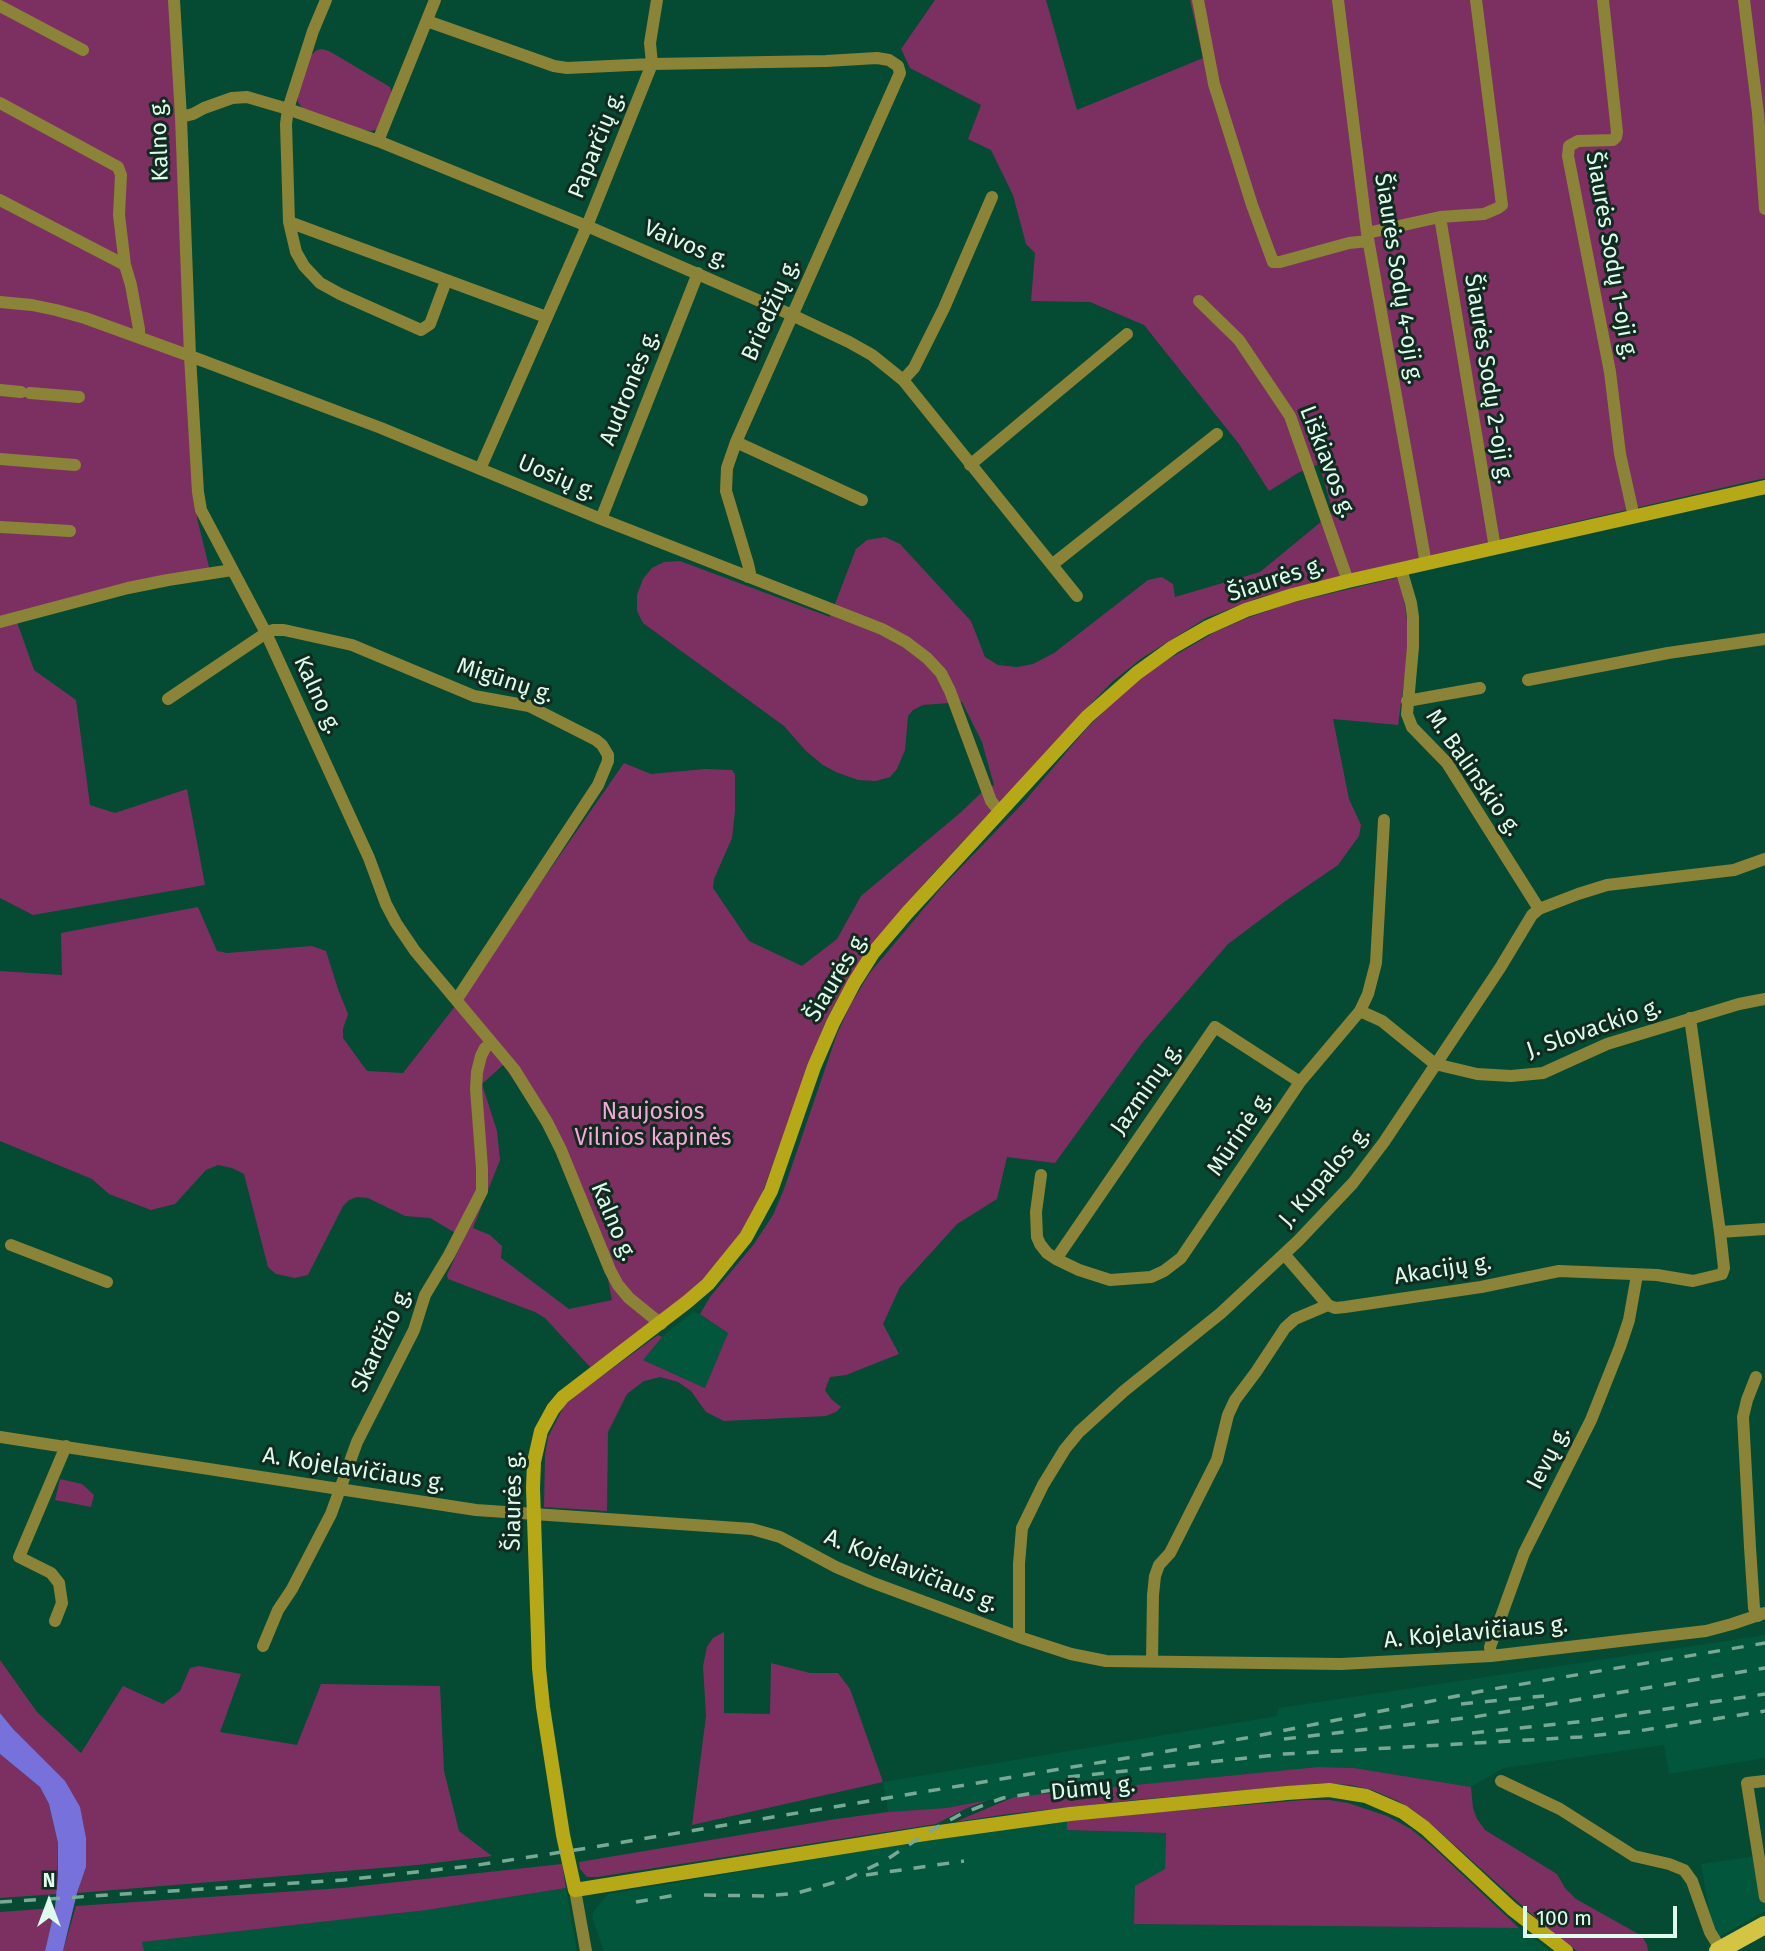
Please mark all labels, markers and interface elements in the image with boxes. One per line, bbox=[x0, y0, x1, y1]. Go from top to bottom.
street label: Paparčių g. bbox=[563, 87, 631, 203]
street label: Kalno g. bbox=[145, 98, 175, 182]
street label: Šiaurės Sodų 1-oji g. bbox=[1579, 150, 1643, 362]
street label: Šiaurės Sodų 4-oji g. bbox=[1368, 172, 1428, 386]
street label: Vaivos g. bbox=[639, 215, 733, 275]
street label: Briedžių g. bbox=[736, 255, 806, 365]
street label: Šiaurės Sodų 2-oji g. bbox=[1458, 272, 1518, 486]
street label: Audronės g. bbox=[594, 326, 666, 450]
street label: Liškiavos g. bbox=[1293, 402, 1361, 522]
street label: Uosių g. bbox=[513, 449, 601, 507]
street label: Šiaurės g. bbox=[1224, 551, 1328, 609]
street label: Kalno g. bbox=[287, 652, 347, 738]
street label: Migūnų g. bbox=[453, 652, 557, 710]
street label: M. Balinskio g. bbox=[1419, 704, 1527, 842]
street label: Šiaurės g. bbox=[799, 927, 875, 1027]
street label: J. Slovackio g. bbox=[1523, 993, 1665, 1065]
street label: Jazminų g. bbox=[1105, 1038, 1189, 1140]
street label: Mūrinė g. bbox=[1202, 1086, 1278, 1182]
park label: Naujosios Vilnios kapinės bbox=[574, 1099, 732, 1153]
street label: J. Kupalos g. bbox=[1273, 1121, 1377, 1233]
street label: Kalno g. bbox=[584, 1178, 642, 1266]
street label: Akacijų g. bbox=[1392, 1249, 1494, 1291]
street label: Skardžio g. bbox=[346, 1283, 418, 1397]
street label: Ievų g. bbox=[1521, 1422, 1577, 1494]
street label: A. Kojelavičiaus g. bbox=[261, 1442, 447, 1498]
street label: Šiaurės g. bbox=[499, 1451, 529, 1551]
street label: A. Kojelavičiaus g. bbox=[820, 1524, 1002, 1618]
street label: A. Kojelavičiaus g. bbox=[1383, 1611, 1569, 1655]
street label: Dūmų g. bbox=[1049, 1771, 1137, 1807]
north arrow bbox=[14, 1867, 84, 1937]
text: N bbox=[43, 1869, 55, 1892]
scale bar bbox=[1527, 1892, 1681, 1936]
text: 100 m bbox=[1536, 1905, 1592, 1931]

